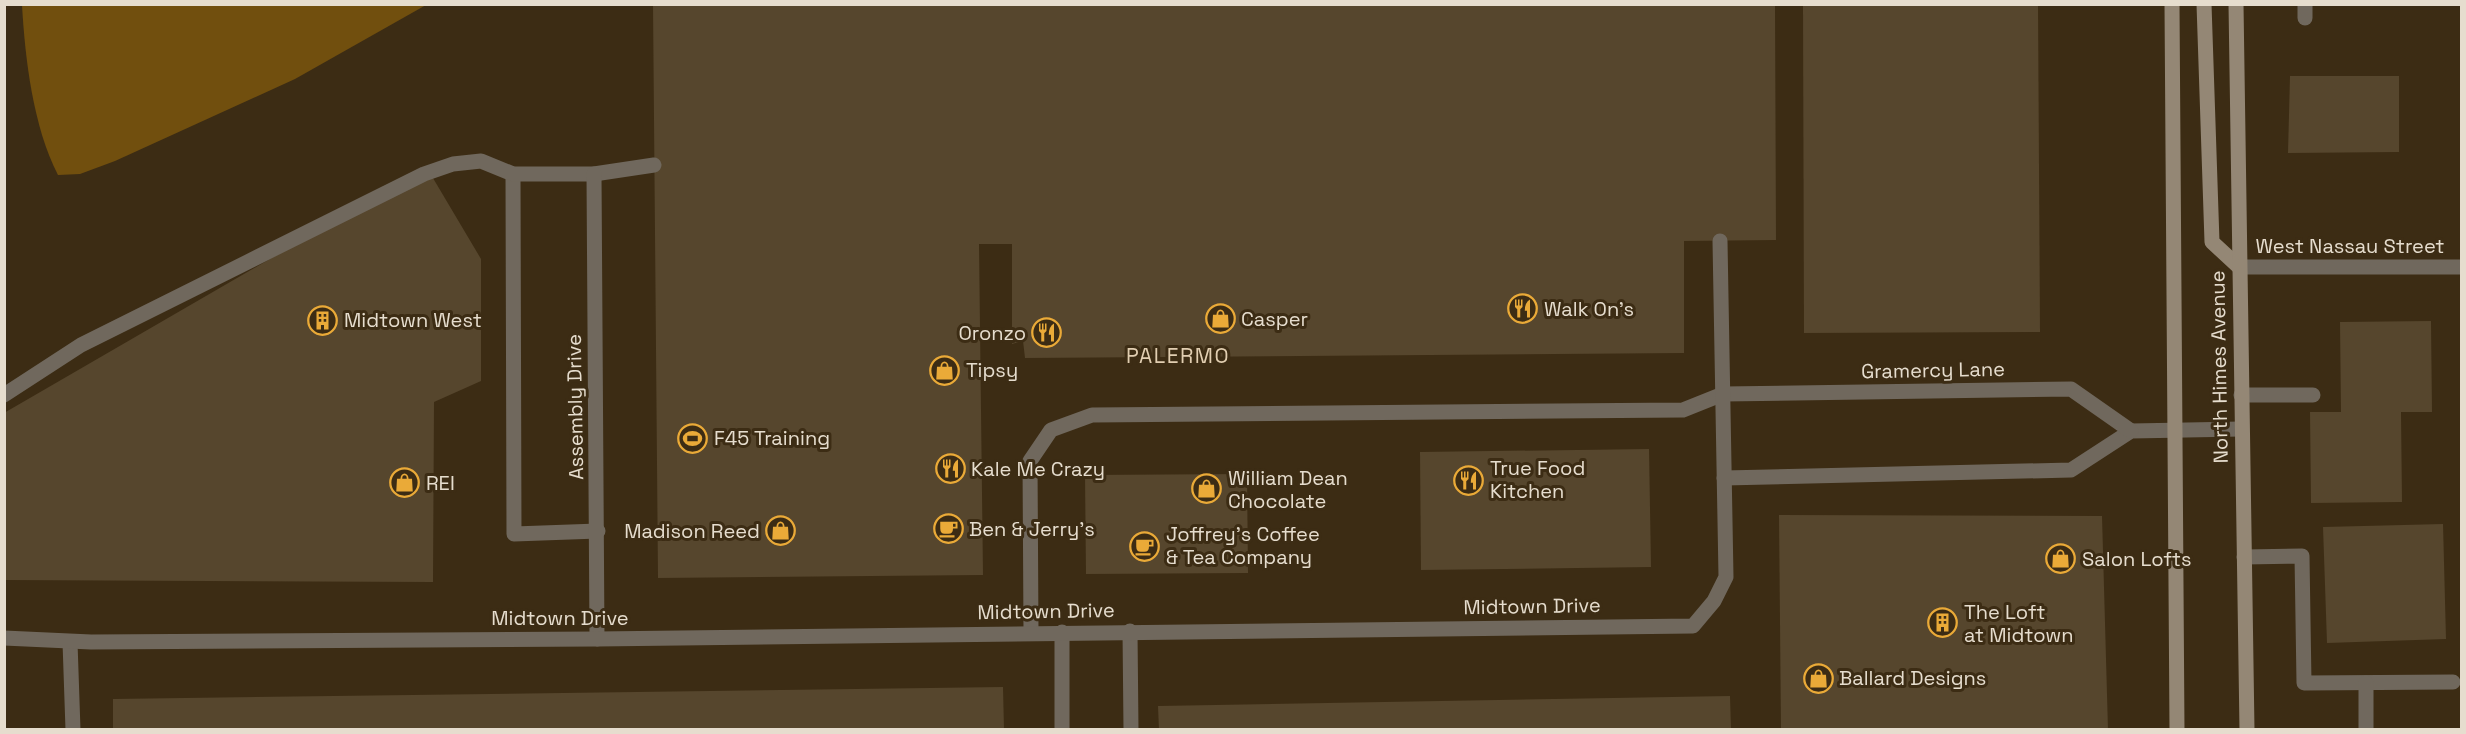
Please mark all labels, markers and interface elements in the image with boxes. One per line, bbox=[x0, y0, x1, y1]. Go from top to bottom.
street label: West Nassau Street bbox=[2255, 233, 2445, 259]
street label: North Himes Avenue bbox=[2204, 270, 2234, 464]
restaurant icon: Walk On's bbox=[1507, 293, 1539, 325]
place label: Walk On's bbox=[1544, 296, 1634, 322]
shop icon: Casper bbox=[1204, 303, 1236, 335]
building icon: Midtown West bbox=[307, 304, 339, 336]
place label: Casper bbox=[1241, 306, 1308, 332]
place label: Midtown West bbox=[344, 307, 482, 333]
restaurant icon: Oronzo bbox=[1031, 317, 1063, 349]
place label: Oronzo bbox=[958, 320, 1026, 346]
street label: Assembly Drive bbox=[561, 334, 589, 480]
district label: PALERMO bbox=[1126, 342, 1230, 369]
shop icon: Tipsy bbox=[929, 354, 961, 386]
street label: Gramercy Lane bbox=[1861, 356, 2005, 384]
place label: Tipsy bbox=[966, 357, 1018, 383]
sports icon: F45 Training bbox=[677, 422, 709, 454]
place label: F45 Training bbox=[714, 425, 830, 451]
restaurant icon: Kale Me Crazy bbox=[934, 453, 966, 485]
place label: True Food Kitchen bbox=[1490, 455, 1585, 504]
place label: Kale Me Crazy bbox=[971, 456, 1105, 482]
restaurant icon: True Food Kitchen bbox=[1453, 464, 1485, 496]
place label: William Dean Chocolate bbox=[1228, 465, 1348, 514]
shop icon: REI bbox=[389, 467, 421, 499]
place label: REI bbox=[426, 470, 455, 496]
shop icon: William Dean Chocolate bbox=[1191, 473, 1223, 505]
cafe icon: Ben & Jerry's bbox=[932, 513, 964, 545]
shop icon: Madison Reed bbox=[765, 515, 797, 547]
place label: Ben & Jerry's bbox=[969, 516, 1095, 542]
place label: Madison Reed bbox=[624, 518, 760, 544]
place label: Joffrey's Coffee & Tea Company bbox=[1166, 521, 1320, 570]
cafe icon: Joffrey's Coffee & Tea Company bbox=[1129, 530, 1161, 562]
shop icon: Salon Lofts bbox=[2045, 543, 2077, 575]
place label: Salon Lofts bbox=[2082, 546, 2191, 572]
street label: Midtown Drive bbox=[1463, 592, 1601, 620]
street label: Midtown Drive bbox=[977, 597, 1115, 625]
place label: The Loft at Midtown bbox=[1964, 599, 2074, 648]
street label: Midtown Drive bbox=[491, 605, 629, 631]
building icon: The Loft at Midtown bbox=[1927, 607, 1959, 639]
shop icon: Ballard Designs bbox=[1802, 662, 1834, 694]
place label: Ballard Designs bbox=[1839, 665, 1986, 691]

